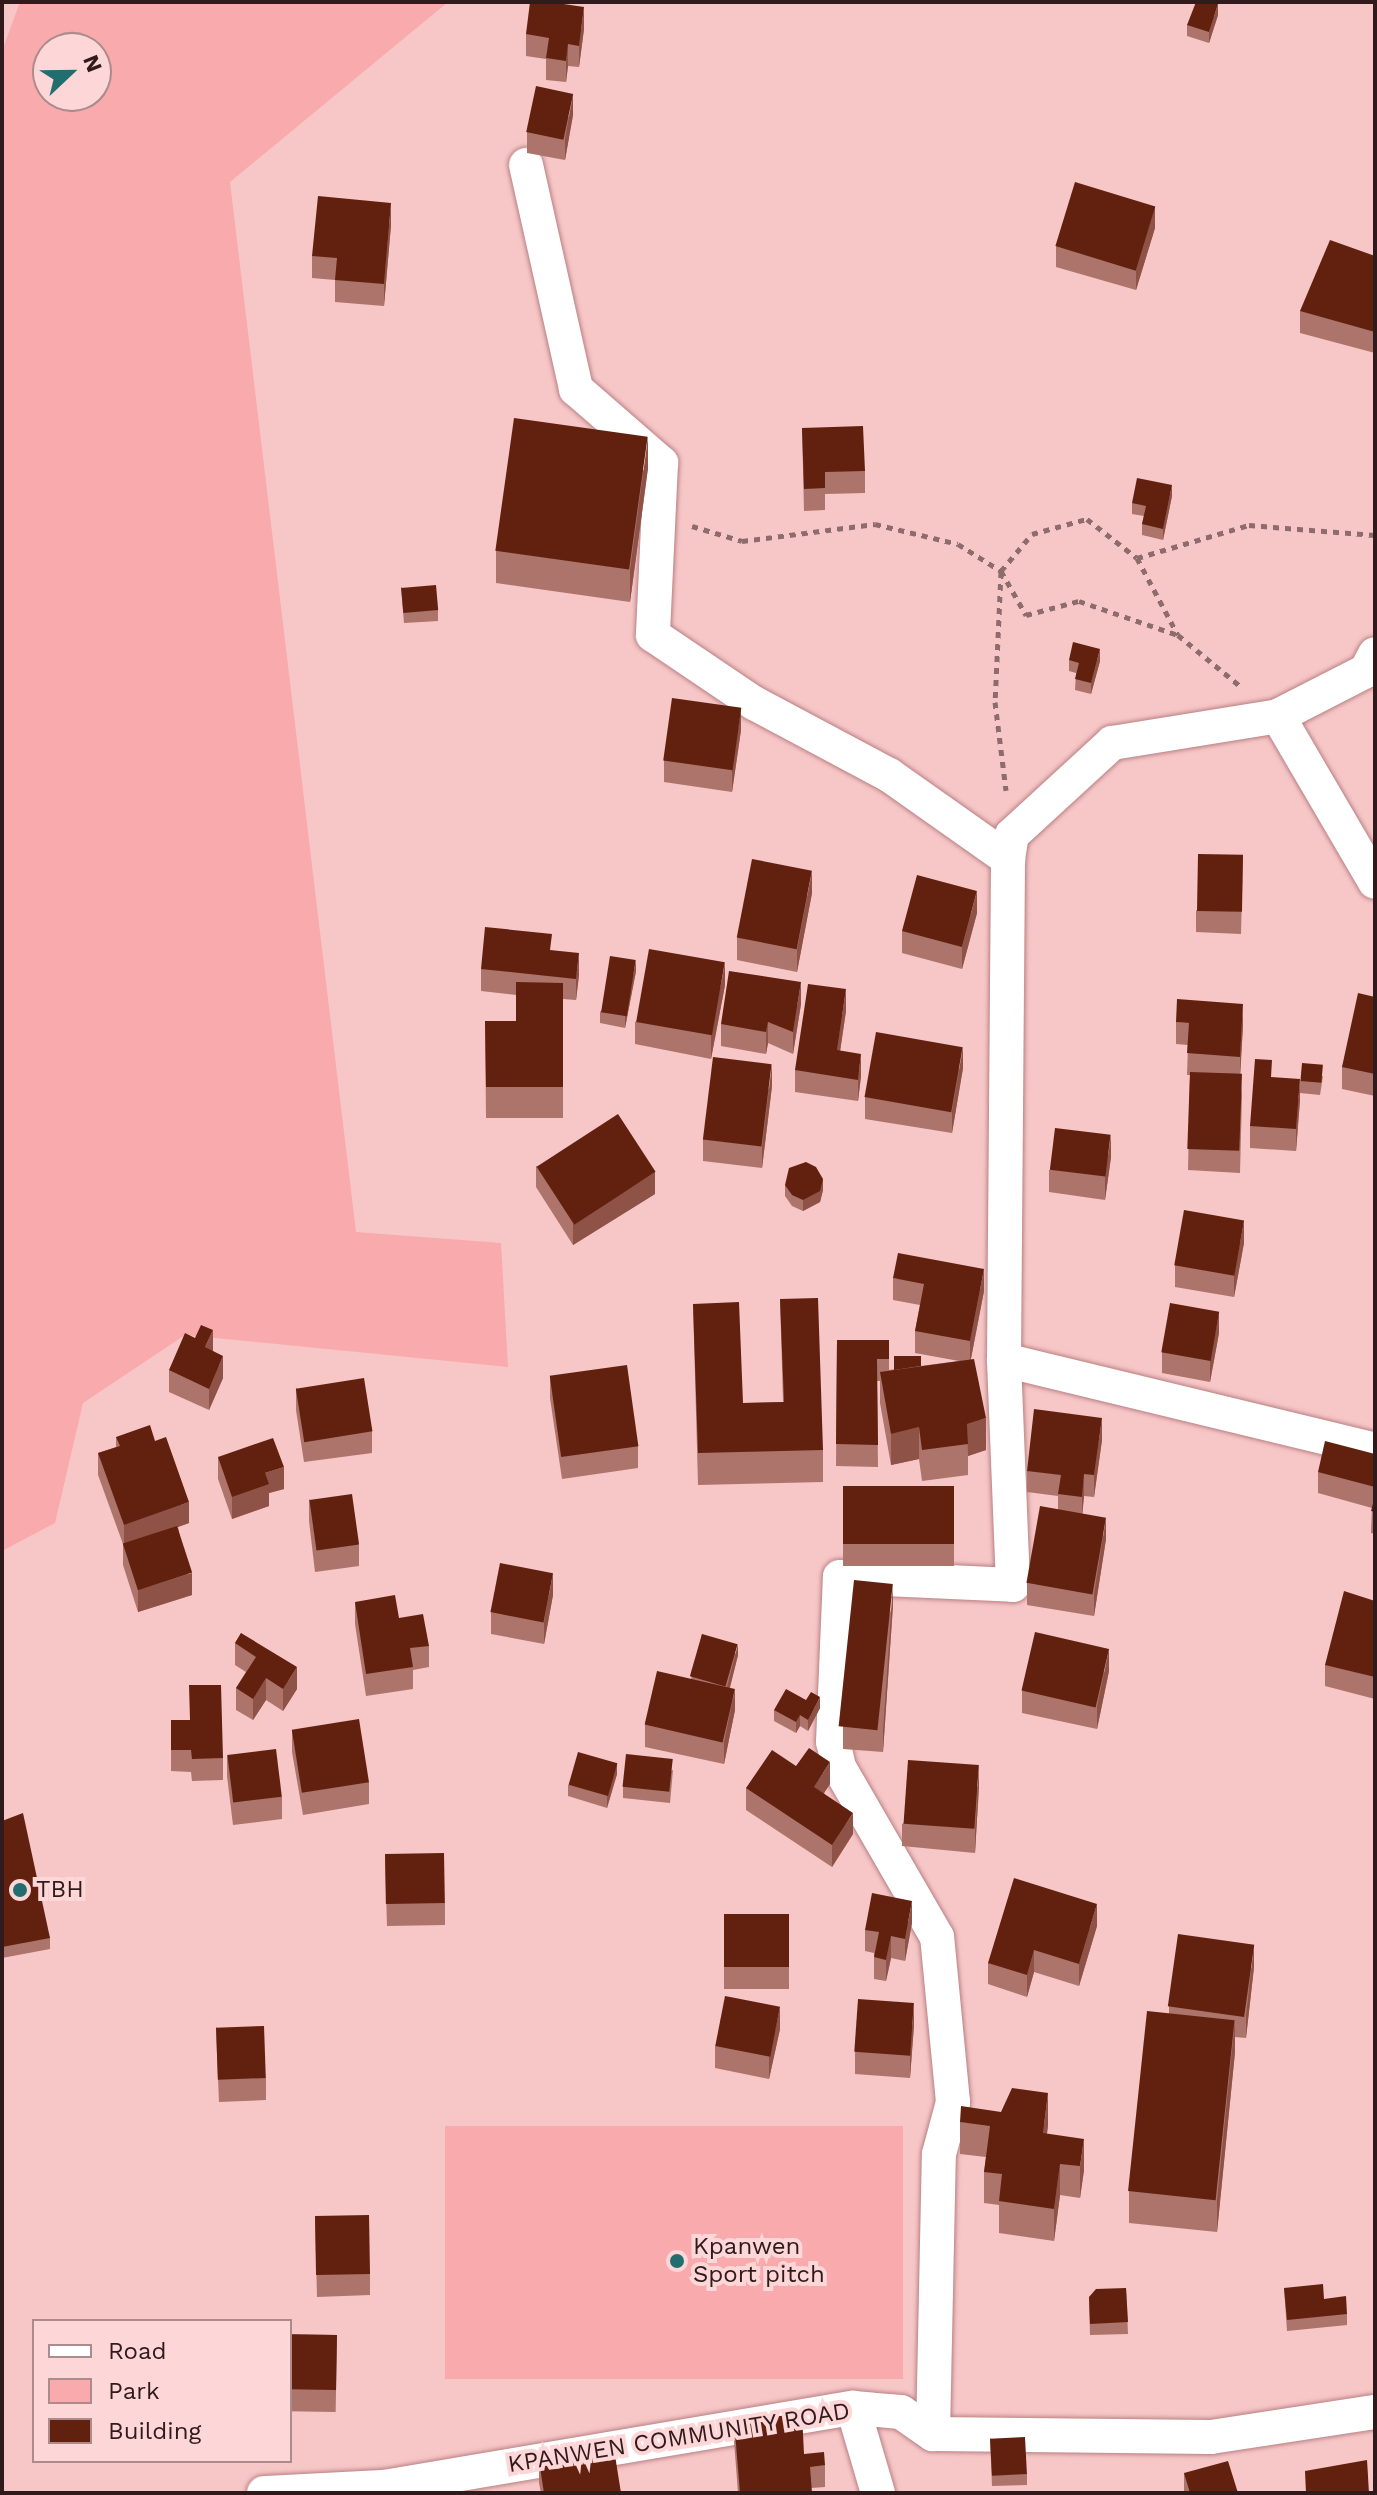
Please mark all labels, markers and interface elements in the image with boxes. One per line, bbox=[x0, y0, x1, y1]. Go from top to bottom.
north arrow bbox=[32, 32, 112, 112]
text: N bbox=[78, 51, 108, 76]
place label: TBH bbox=[36, 1876, 84, 1904]
marker: TBH bbox=[11, 1881, 29, 1899]
place label: Kpanwen Sport pitch bbox=[693, 2233, 825, 2289]
marker: Kpanwen Sport pitch bbox=[668, 2252, 686, 2270]
legend bbox=[32, 2319, 292, 2463]
text: Road bbox=[108, 2337, 167, 2365]
text: Park bbox=[108, 2377, 160, 2405]
street label: KPANWEN COMMUNITY ROAD bbox=[505, 2397, 853, 2479]
text: Building bbox=[108, 2417, 201, 2445]

